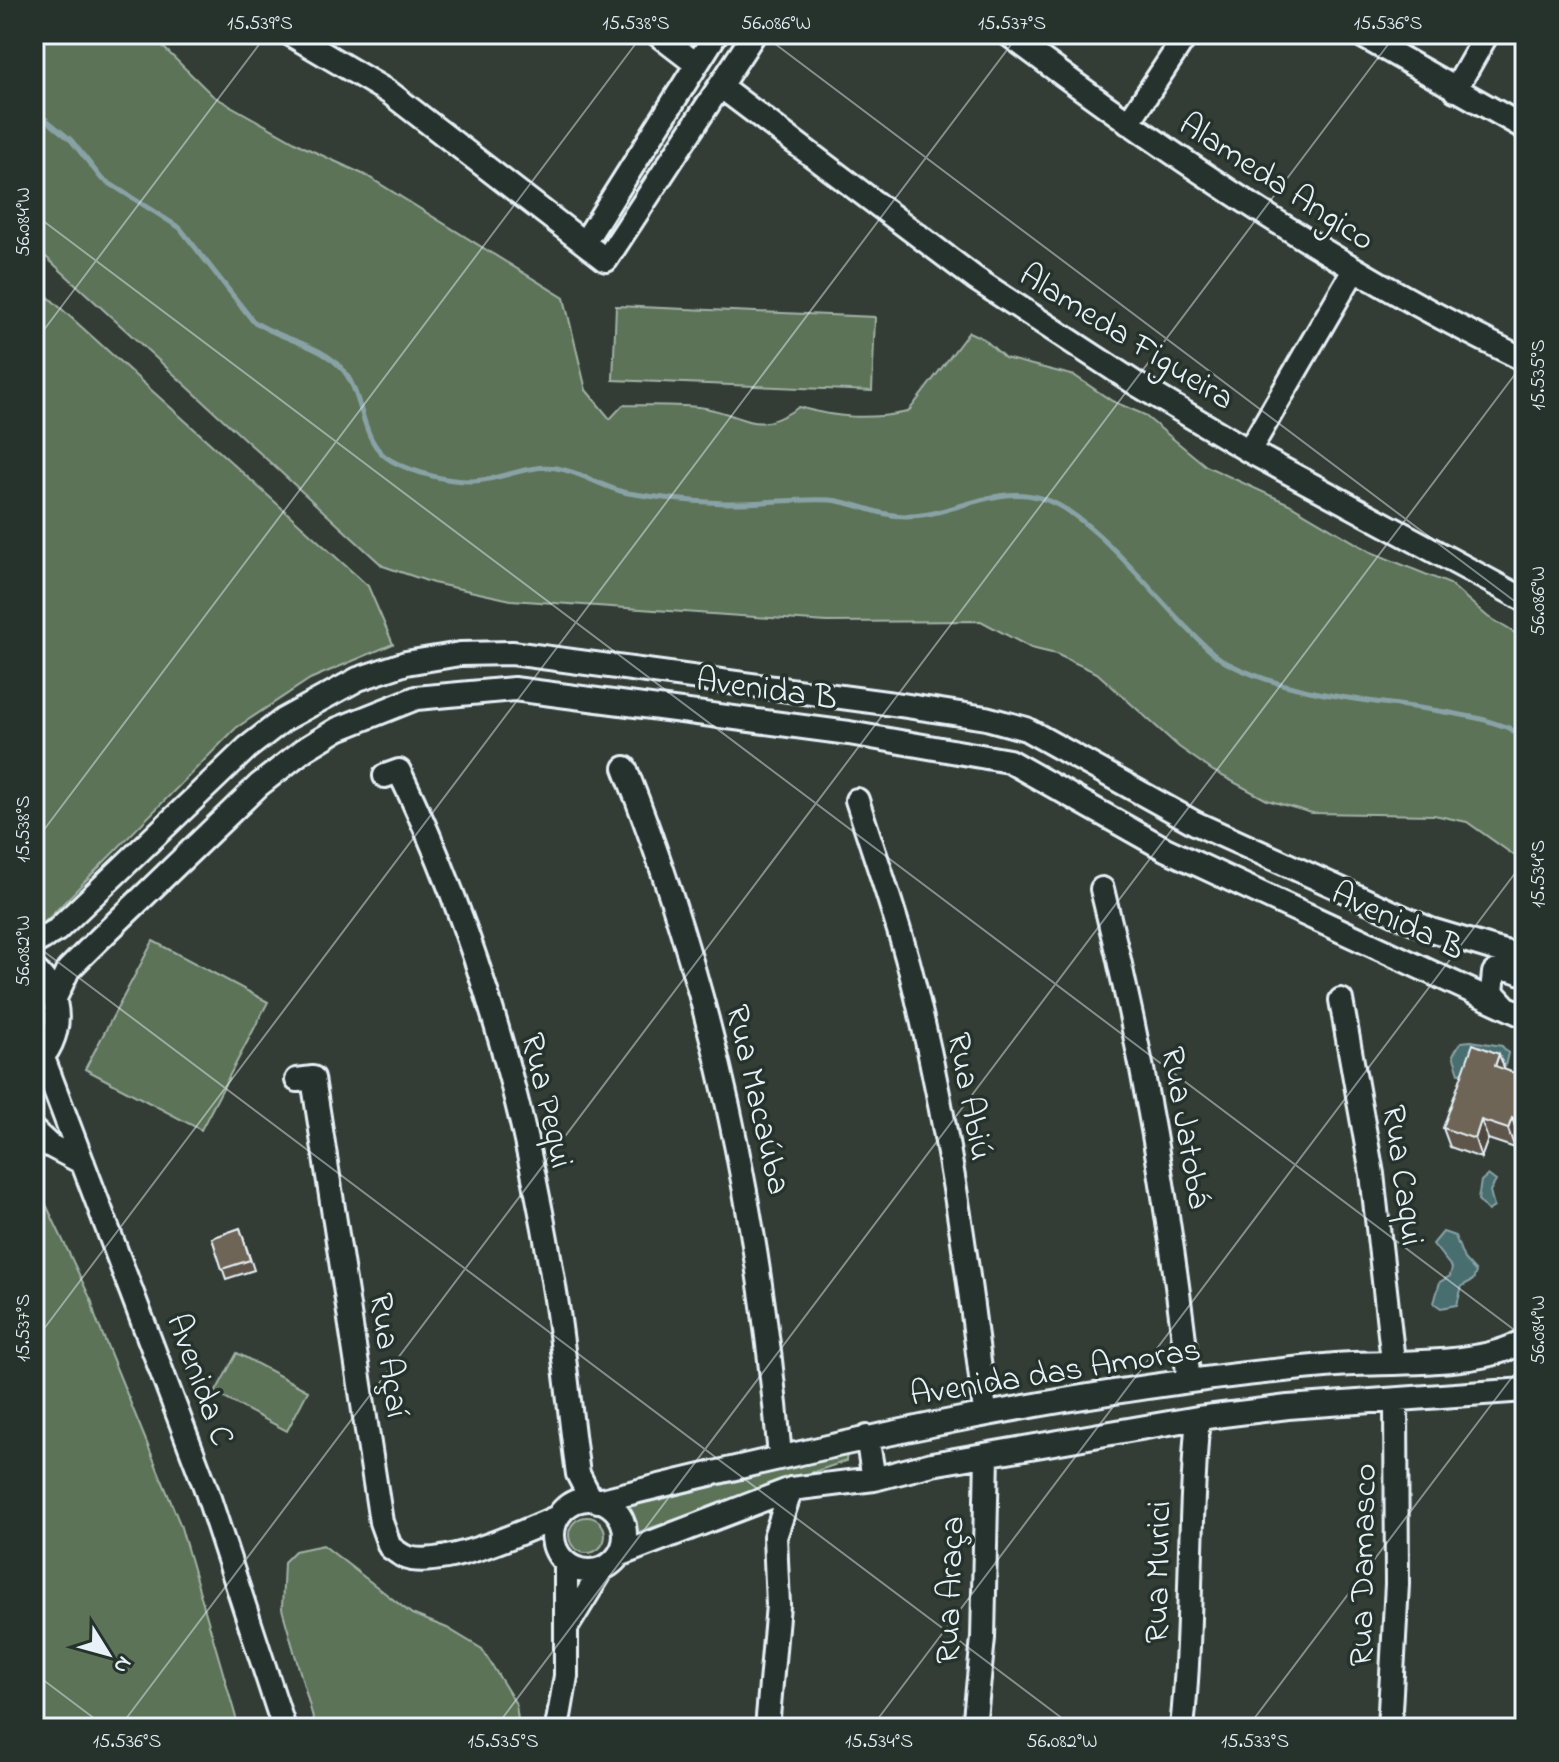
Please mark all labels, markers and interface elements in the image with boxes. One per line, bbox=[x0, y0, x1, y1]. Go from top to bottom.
text: 15.539°S bbox=[227, 10, 293, 39]
text: 15.538°S bbox=[602, 10, 670, 39]
text: 56.086°W bbox=[741, 10, 811, 39]
text: 15.537°S bbox=[978, 10, 1046, 39]
text: 15.536°S bbox=[1354, 10, 1422, 39]
street label: Alameda Angico bbox=[1168, 101, 1384, 265]
text: 56.084°W bbox=[10, 187, 39, 257]
street label: Alameda Figueira bbox=[1008, 252, 1243, 425]
text: 15.535°S bbox=[1525, 339, 1554, 411]
text: 56.086°W bbox=[1525, 566, 1554, 636]
street label: Avenida B bbox=[693, 656, 840, 726]
text: 15.538°S bbox=[10, 795, 39, 863]
text: 15.534°S bbox=[1525, 840, 1554, 908]
street label: Avenida B bbox=[1322, 870, 1472, 975]
text: 56.082°W bbox=[10, 915, 39, 987]
street label: Rua Macaúba bbox=[710, 1000, 802, 1200]
street label: Rua Pequi bbox=[505, 1028, 585, 1174]
street label: Rua Abiú bbox=[931, 1028, 1005, 1165]
street label: Rua Jatobá bbox=[1145, 1043, 1223, 1212]
street label: Rua Caqui bbox=[1366, 1102, 1436, 1249]
street label: Rua Açaí bbox=[354, 1290, 421, 1421]
text: 15.537°S bbox=[10, 1294, 39, 1362]
text: 56.084°W bbox=[1525, 1295, 1554, 1365]
street label: Avenida C bbox=[151, 1307, 245, 1454]
street label: Avenida das Amoras bbox=[907, 1326, 1205, 1422]
street label: Rua Damasco bbox=[1338, 1463, 1392, 1667]
street label: Rua Murici bbox=[1134, 1500, 1186, 1644]
street label: Rua Araça bbox=[924, 1515, 980, 1665]
north arrow bbox=[68, 1614, 148, 1694]
text: N bbox=[104, 1649, 139, 1680]
text: 15.536°S bbox=[93, 1728, 161, 1757]
text: 15.535°S bbox=[467, 1728, 539, 1757]
text: 15.534°S bbox=[845, 1728, 913, 1757]
text: 56.082°W bbox=[1026, 1728, 1098, 1757]
text: 15.533°S bbox=[1221, 1728, 1289, 1757]

